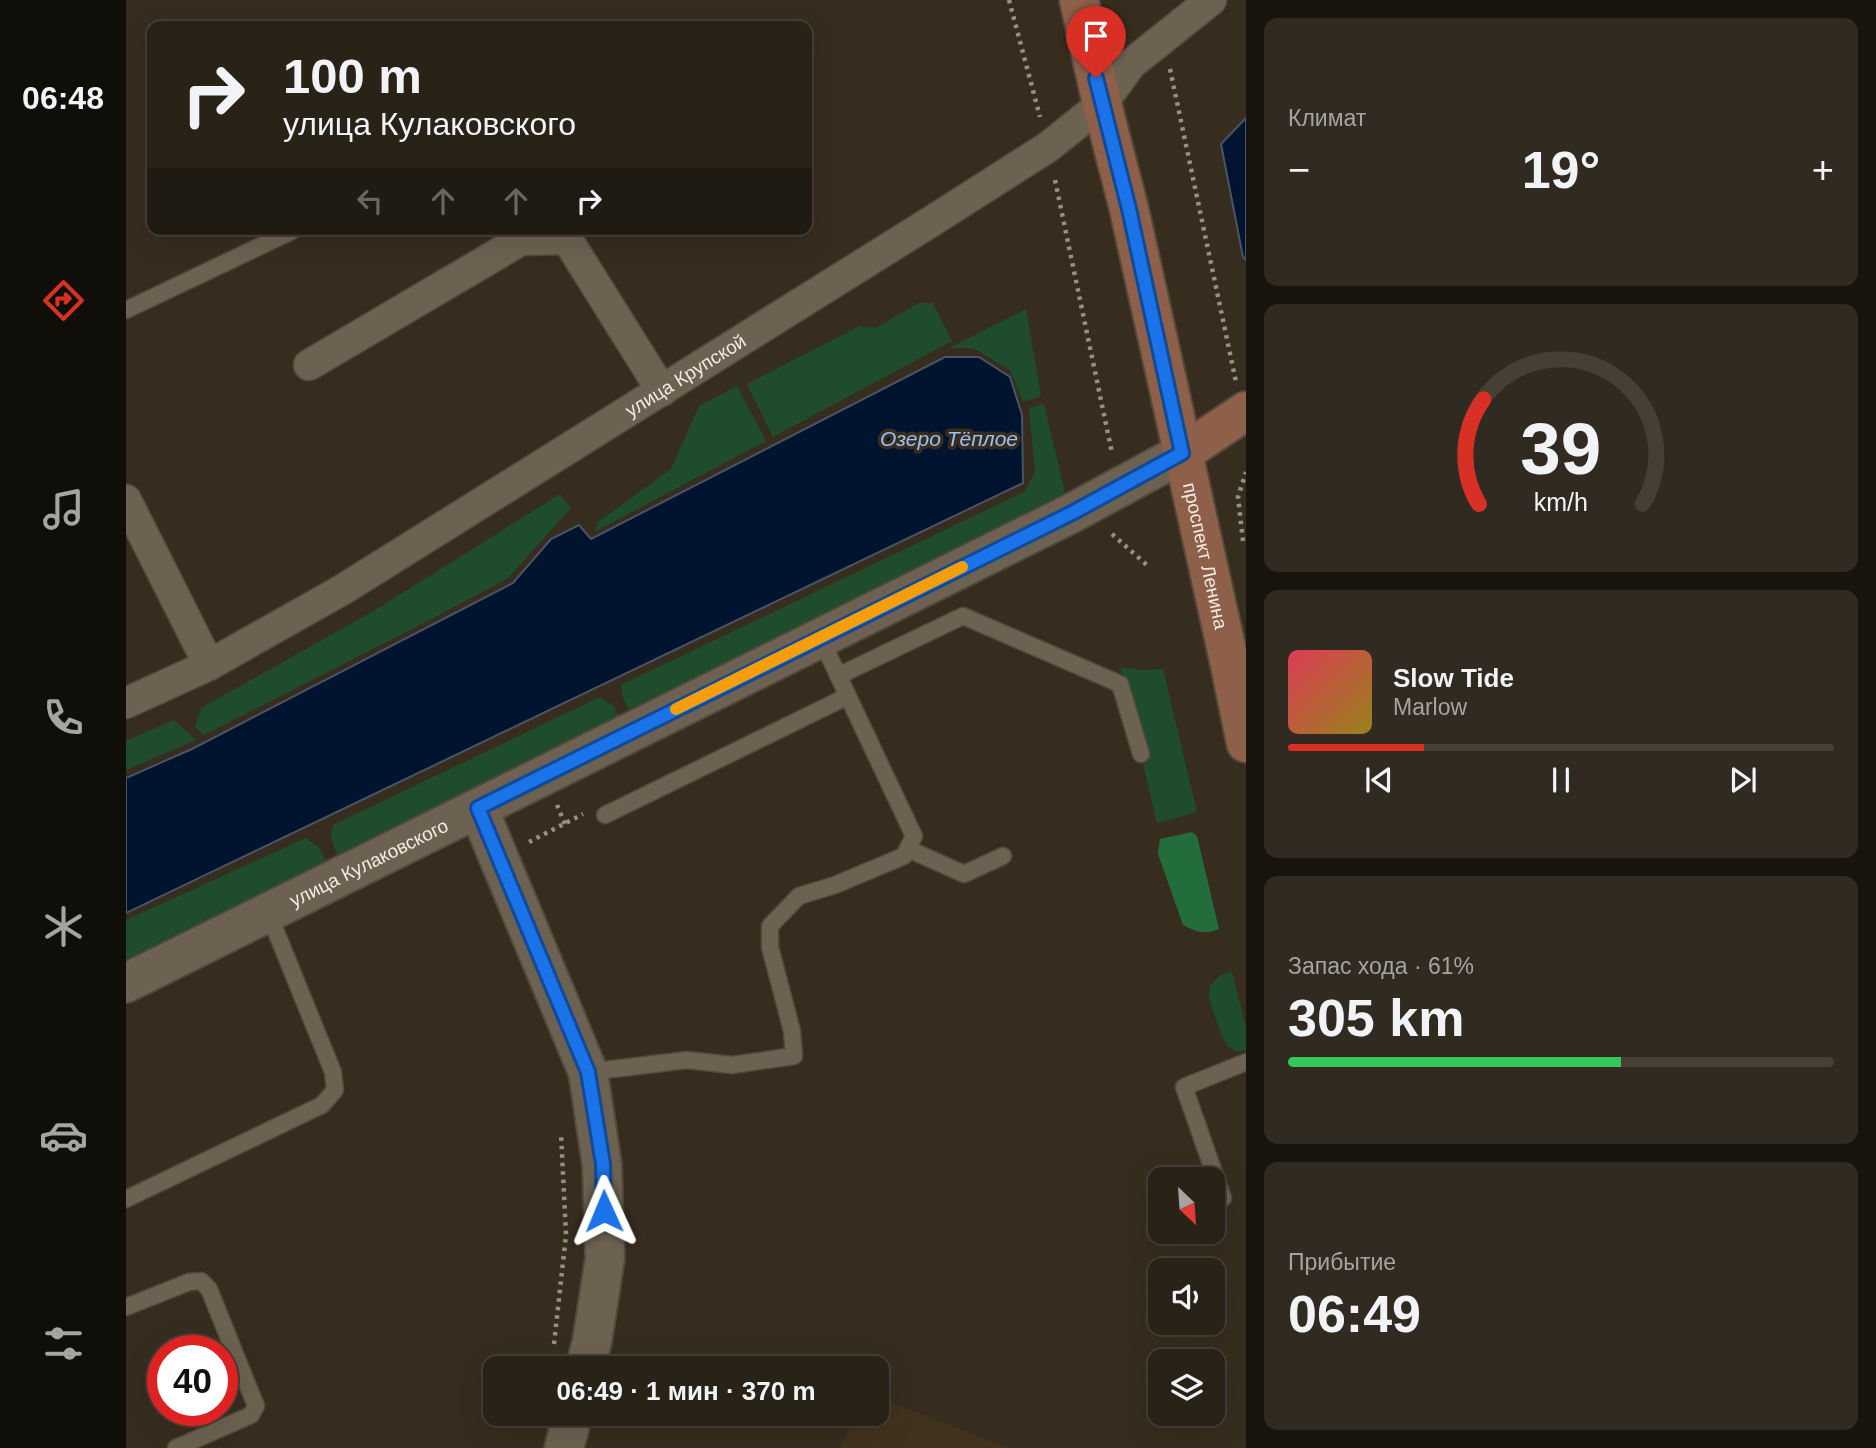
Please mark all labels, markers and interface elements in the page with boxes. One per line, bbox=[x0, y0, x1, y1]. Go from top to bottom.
pin bbox=[1066, 6, 1126, 78]
icon: arrive bbox=[1077, 17, 1115, 55]
icon: right bbox=[168, 49, 259, 140]
text: 100 m bbox=[283, 49, 422, 103]
text: 06:48 bbox=[22, 80, 104, 116]
text: Климат bbox=[1288, 105, 1366, 131]
text: улица Кулаковского bbox=[283, 106, 576, 142]
text: 19° bbox=[1522, 141, 1600, 199]
text: − bbox=[1288, 149, 1310, 191]
text: + bbox=[1812, 149, 1834, 191]
icon: left bbox=[351, 182, 389, 220]
icon: ahead bbox=[424, 182, 462, 220]
icon: ahead bbox=[497, 182, 535, 220]
icon: right bbox=[570, 182, 608, 220]
icon: directions bbox=[39, 276, 88, 325]
street label: улица Крупской bbox=[621, 330, 749, 421]
text: 39 bbox=[1521, 408, 1601, 489]
water label: Озеро Тёплое bbox=[880, 427, 1018, 450]
street label: проспект Ленина bbox=[1179, 480, 1232, 631]
icon: music bbox=[39, 485, 88, 534]
text: km/h bbox=[1534, 488, 1588, 516]
text: Slow Tide bbox=[1393, 663, 1514, 693]
icon: phone bbox=[39, 693, 88, 742]
text: Marlow bbox=[1393, 694, 1467, 720]
icon: previous bbox=[1360, 761, 1398, 799]
icon: pause bbox=[1542, 761, 1580, 799]
icon: next bbox=[1724, 761, 1762, 799]
street label: улица Кулаковского bbox=[286, 814, 451, 911]
icon: climate bbox=[39, 902, 88, 951]
text: Запас хода · 61% bbox=[1288, 953, 1474, 979]
text: 305 km bbox=[1288, 989, 1464, 1047]
icon: car bbox=[39, 1111, 88, 1160]
north arrow bbox=[1148, 1167, 1225, 1244]
map controls bbox=[1148, 1167, 1225, 1426]
position arrow bbox=[567, 1174, 641, 1248]
text: Прибытие bbox=[1288, 1249, 1396, 1275]
button: sound bbox=[1148, 1258, 1225, 1335]
text: 06:49 bbox=[1288, 1285, 1421, 1343]
icon: filters bbox=[39, 1319, 88, 1368]
speed limit sign: 40 bbox=[147, 1335, 238, 1426]
button: layers bbox=[1148, 1349, 1225, 1426]
text: 06:49 · 1 мин · 370 m bbox=[556, 1376, 816, 1406]

